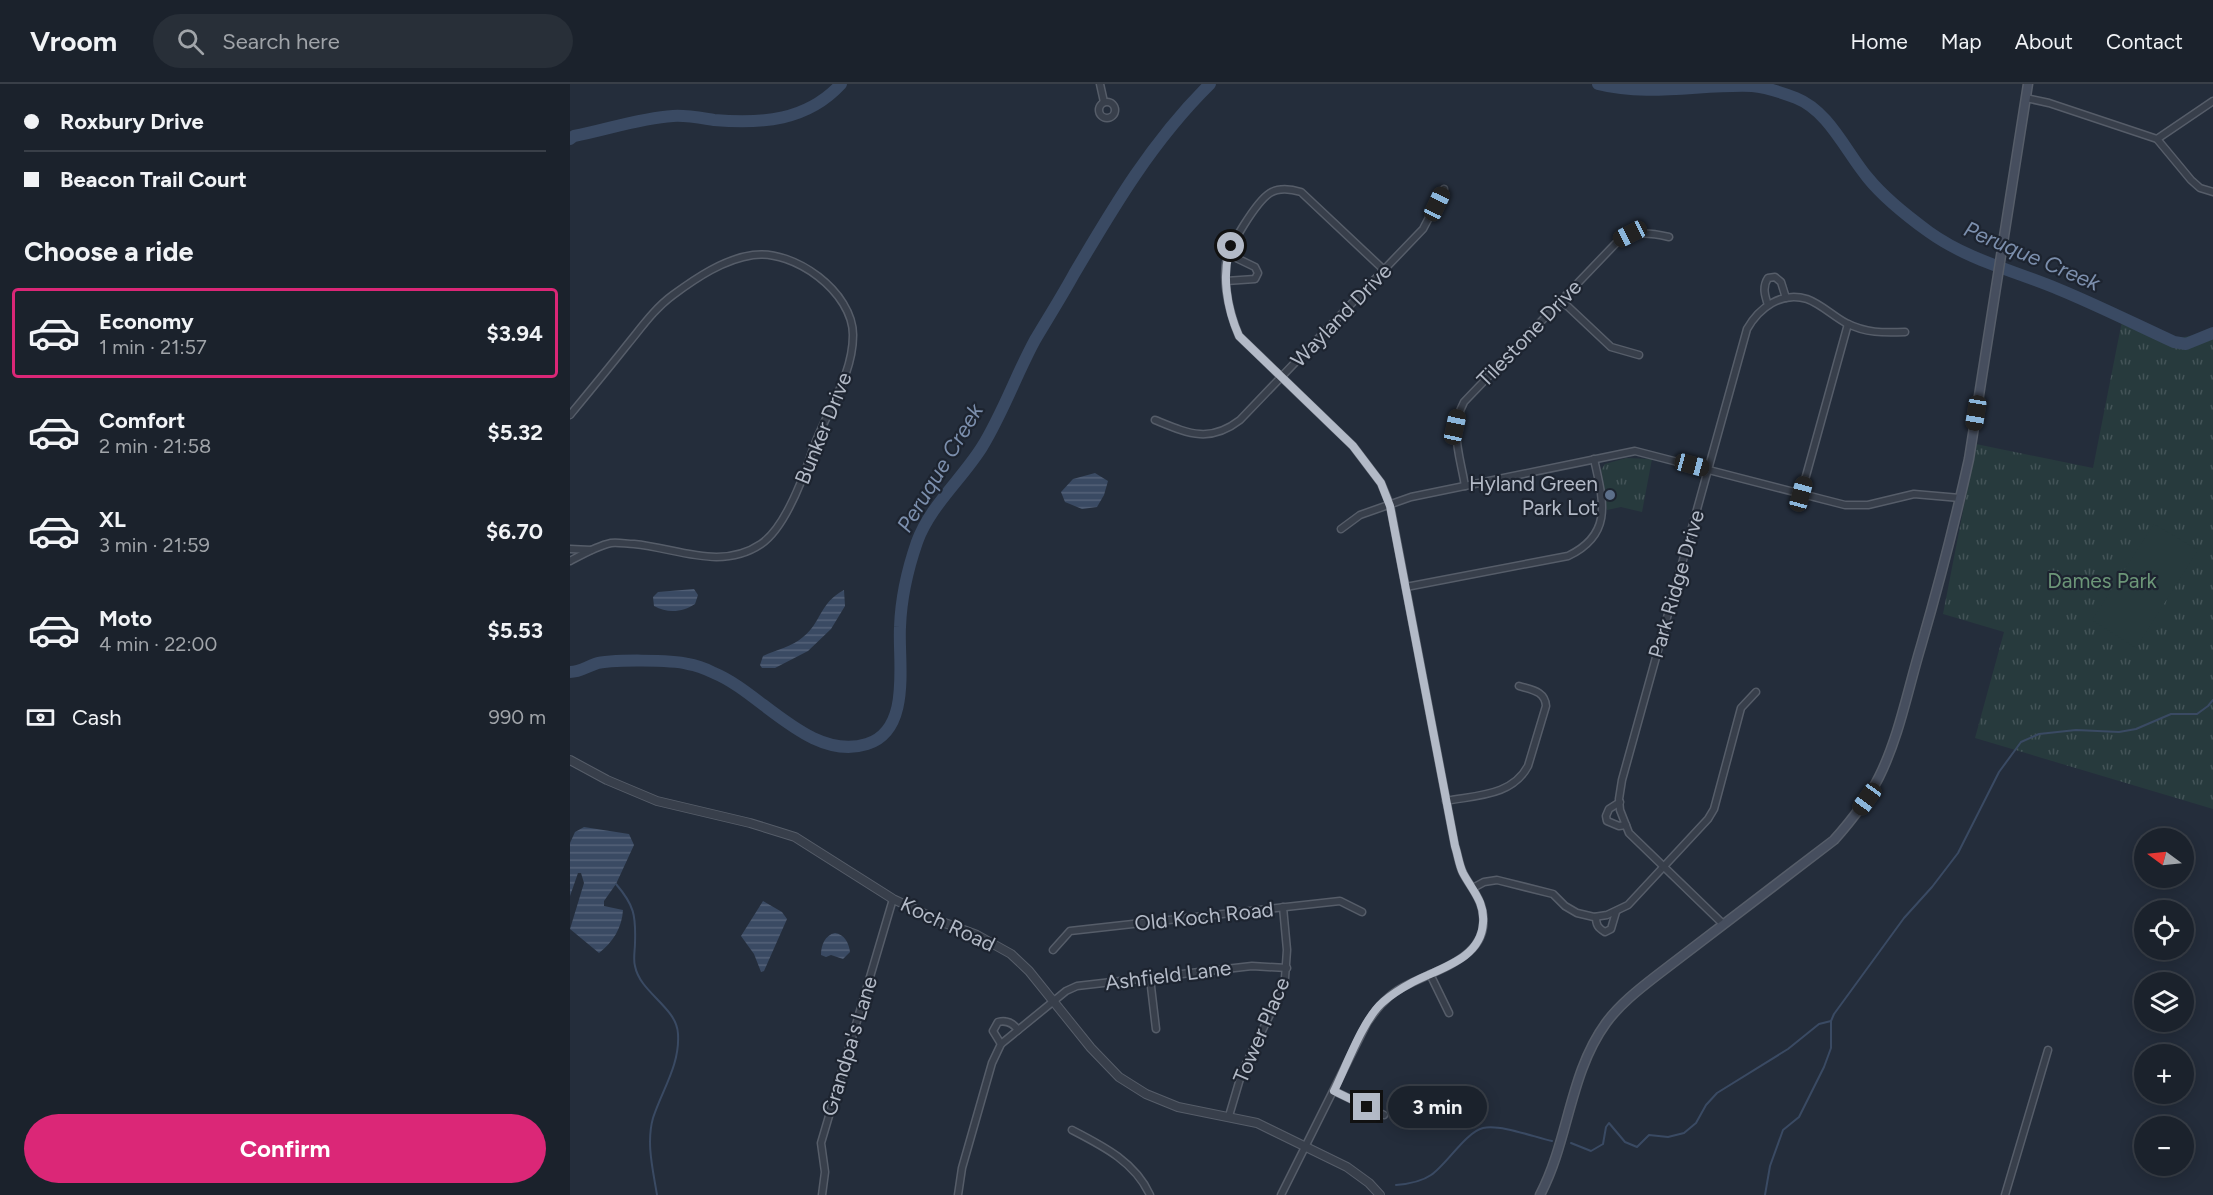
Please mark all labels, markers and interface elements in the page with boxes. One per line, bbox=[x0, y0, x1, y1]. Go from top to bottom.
search box bbox=[153, 14, 573, 68]
text: Vroom bbox=[30, 24, 117, 58]
icon: search bbox=[174, 25, 207, 58]
text: Search here bbox=[222, 28, 340, 55]
text: Home bbox=[1851, 29, 1908, 54]
text: Map bbox=[1941, 29, 1982, 54]
text: About bbox=[2015, 29, 2073, 54]
text: Contact bbox=[2106, 29, 2183, 54]
text: Roxbury Drive bbox=[60, 108, 204, 135]
text: Beacon Trail Court bbox=[60, 166, 247, 193]
car bbox=[1421, 184, 1453, 224]
water label: Peruque Creek bbox=[1960, 215, 2105, 297]
car bbox=[1610, 218, 1650, 250]
route start bbox=[1217, 232, 1244, 259]
text: Choose a ride bbox=[24, 235, 193, 268]
street label: Wayland Drive bbox=[1285, 258, 1397, 372]
street label: Tilestone Drive bbox=[1472, 274, 1586, 392]
icon: car bbox=[27, 306, 81, 360]
text: Economy bbox=[99, 308, 194, 335]
text: $3.94 bbox=[486, 320, 543, 347]
text: 1 min · 21:57 bbox=[99, 335, 207, 359]
street label: Bunker Drive bbox=[789, 368, 857, 488]
car bbox=[1964, 394, 1988, 432]
water label: Peruque Creek bbox=[891, 398, 990, 537]
icon: car bbox=[27, 405, 81, 459]
text: Comfort bbox=[99, 407, 185, 434]
car bbox=[1442, 408, 1468, 446]
text: $5.32 bbox=[488, 419, 543, 446]
text: 2 min · 21:58 bbox=[99, 434, 211, 458]
car bbox=[1672, 452, 1712, 478]
place label: Hyland Green Park Lot bbox=[1469, 471, 1598, 520]
car bbox=[1788, 474, 1814, 514]
marker: Hyland Green Park Lot bbox=[1603, 488, 1617, 502]
icon: car bbox=[27, 504, 81, 558]
text: XL bbox=[99, 506, 126, 533]
street label: Park Ridge Drive bbox=[1643, 507, 1709, 661]
text: $6.70 bbox=[486, 518, 543, 545]
text: 3 min · 21:59 bbox=[99, 533, 210, 557]
park label: Dames Park bbox=[2047, 568, 2158, 593]
icon: car bbox=[27, 603, 81, 657]
text: Moto bbox=[99, 605, 152, 632]
text: $5.53 bbox=[488, 617, 543, 644]
text: 4 min · 22:00 bbox=[99, 632, 217, 656]
icon: cash bbox=[24, 701, 57, 734]
text: Cash bbox=[72, 704, 122, 731]
text: 990 m bbox=[489, 705, 546, 729]
car bbox=[1849, 779, 1885, 819]
north arrow bbox=[2134, 828, 2194, 888]
map controls bbox=[2134, 828, 2194, 1176]
street label: Koch Road bbox=[897, 891, 999, 957]
street label: Old Koch Road bbox=[1133, 896, 1275, 936]
button: locate bbox=[2134, 900, 2194, 960]
street label: Ashfield Lane bbox=[1104, 955, 1232, 995]
button: layers bbox=[2134, 972, 2194, 1032]
street label: Grandpa's Lane bbox=[816, 973, 882, 1119]
street label: Tower Place bbox=[1228, 973, 1294, 1087]
button: + bbox=[2134, 1044, 2194, 1104]
callout: 3 min bbox=[1388, 1086, 1487, 1128]
route end bbox=[1353, 1093, 1380, 1120]
text: 3 min bbox=[1413, 1095, 1462, 1119]
button: Confirm bbox=[24, 1114, 546, 1183]
button: − bbox=[2134, 1116, 2194, 1176]

